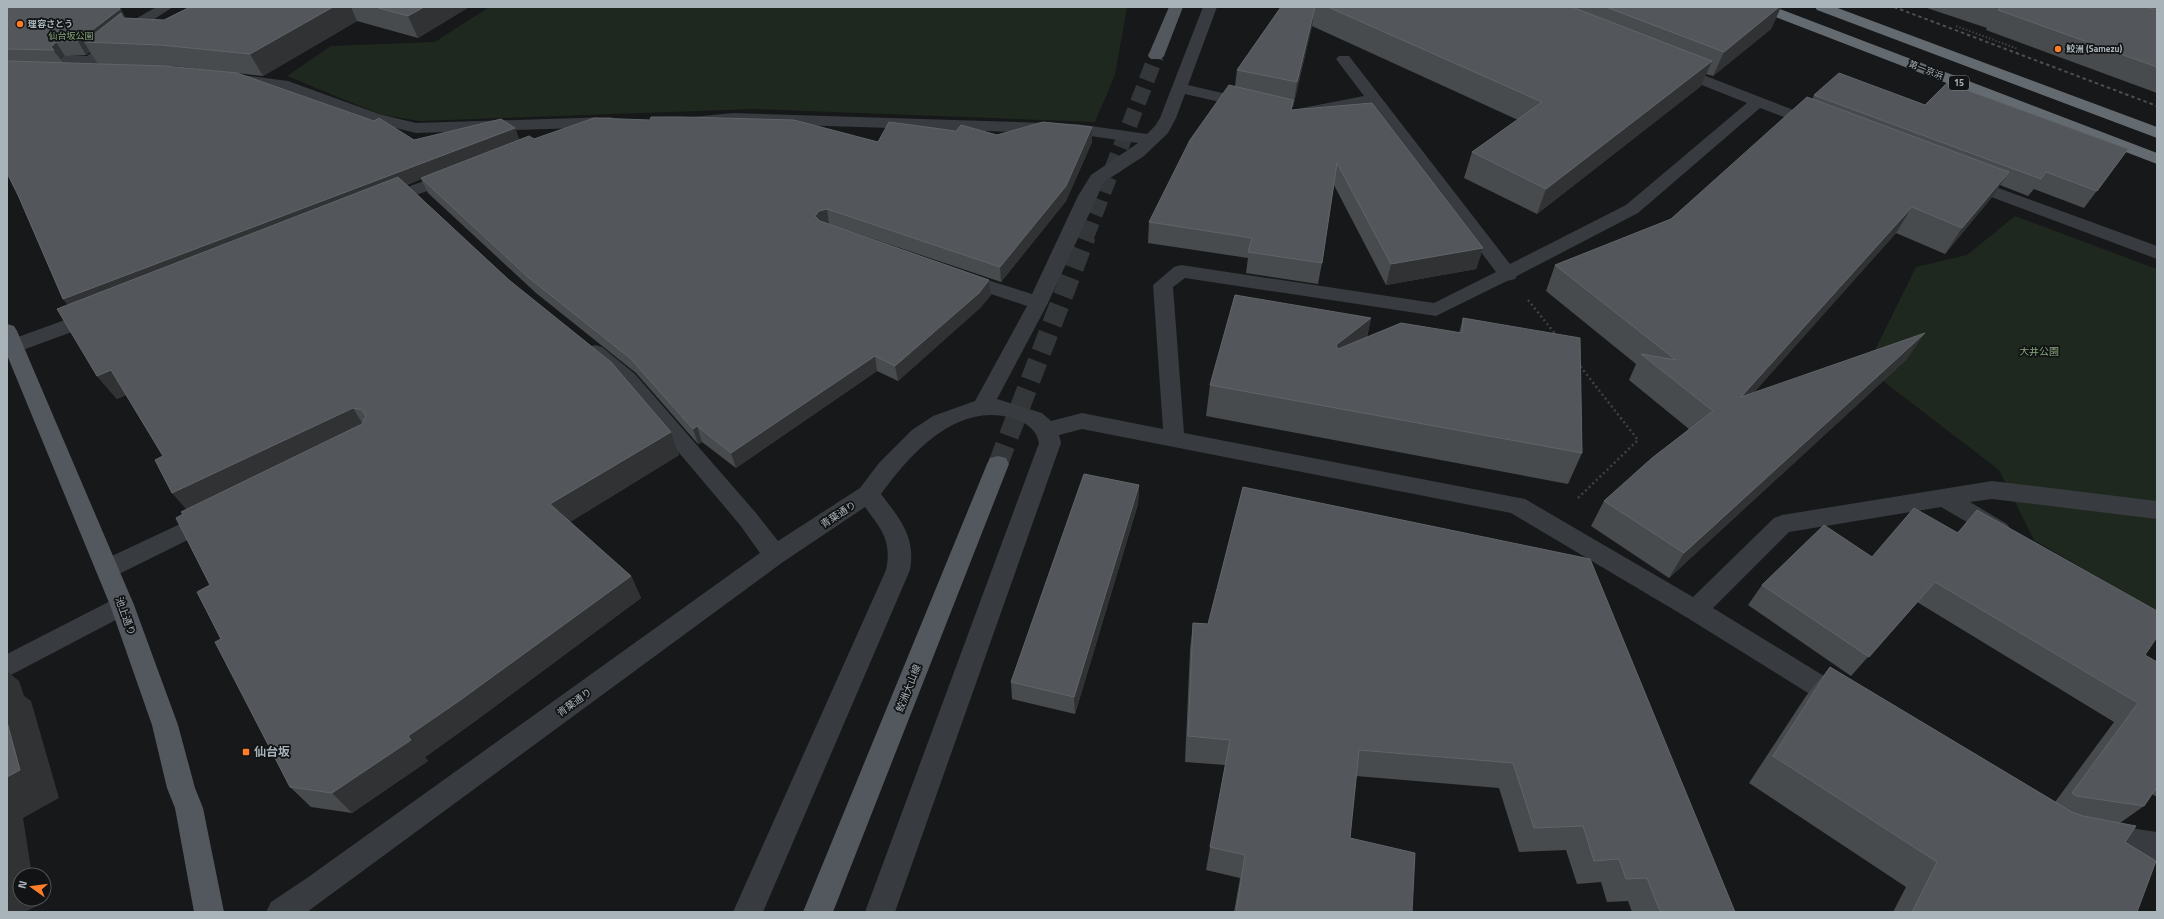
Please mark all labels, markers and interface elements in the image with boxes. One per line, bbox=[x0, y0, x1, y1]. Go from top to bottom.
place label: 理容さとう bbox=[28, 17, 73, 30]
marker: 理容さとう bbox=[15, 19, 25, 29]
park label: 仙台坂公園 bbox=[47, 29, 94, 42]
place label: 鮫洲 (Samezu) bbox=[2066, 42, 2122, 55]
marker: 鮫洲 (Samezu) bbox=[2053, 44, 2063, 54]
street label: 第一京浜 bbox=[1907, 57, 1946, 82]
road number: 15 bbox=[1949, 76, 1969, 90]
park label: 大井公園 bbox=[2019, 344, 2059, 359]
street label: 青葉通り bbox=[817, 497, 859, 532]
street label: 池上通り bbox=[112, 595, 139, 638]
street label: 鮫洲大山線 bbox=[892, 662, 925, 714]
street label: 青葉通り bbox=[554, 685, 595, 720]
place label: 仙台坂 bbox=[254, 742, 290, 761]
marker: 仙台坂 bbox=[241, 747, 251, 757]
north arrow bbox=[12, 867, 52, 907]
text: N bbox=[14, 879, 31, 890]

